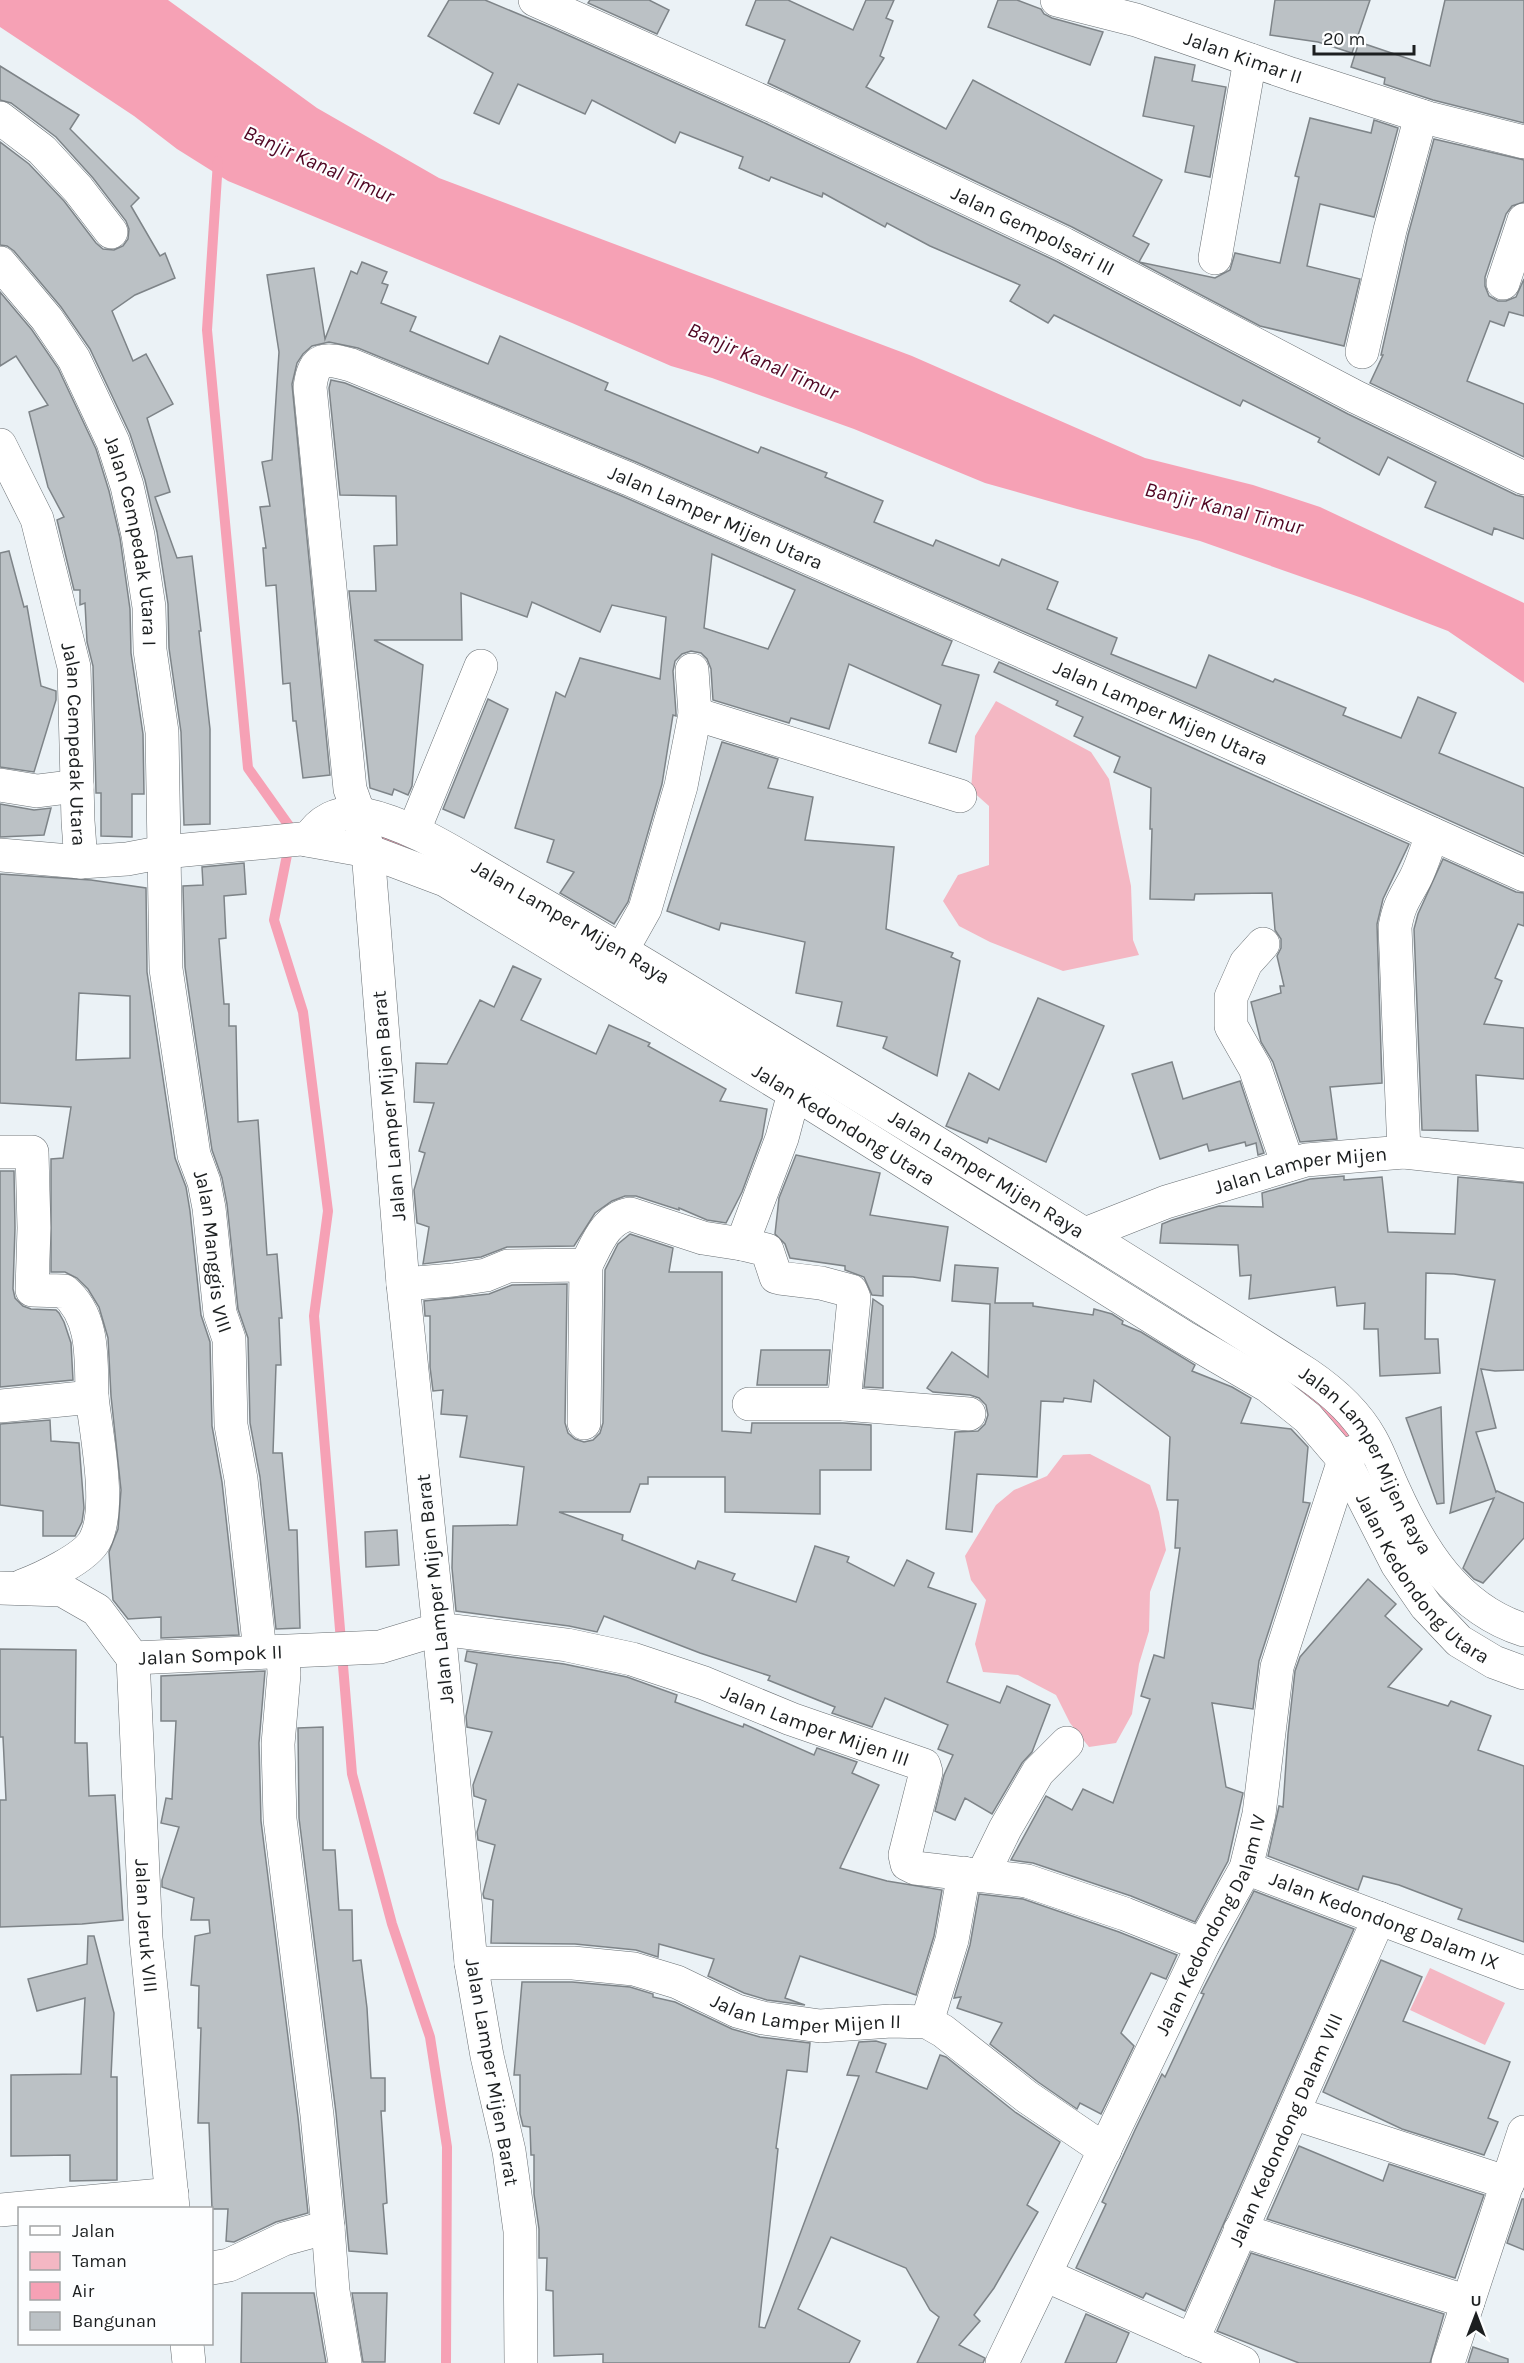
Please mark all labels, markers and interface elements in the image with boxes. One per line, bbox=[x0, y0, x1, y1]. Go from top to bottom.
scale bar bbox=[1314, 18, 1414, 56]
street label: Jalan Kimar II bbox=[1181, 26, 1305, 88]
text: 20 m bbox=[1323, 28, 1365, 50]
water label: Banjir Kanal Timur bbox=[240, 120, 399, 208]
street label: Jalan Gempolsari III bbox=[948, 181, 1119, 280]
water label: Banjir Kanal Timur bbox=[684, 317, 843, 405]
street label: Jalan Cempedak Utara I bbox=[100, 431, 161, 646]
street label: Jalan Lamper Mijen Utara bbox=[605, 460, 827, 574]
water label: Banjir Kanal Timur bbox=[1142, 477, 1306, 539]
street label: Jalan Cempedak Utara bbox=[57, 639, 91, 847]
street label: Jalan Lamper Mijen Utara bbox=[1050, 655, 1272, 770]
street label: Jalan Lamper Mijen Raya bbox=[468, 855, 674, 989]
street label: Jalan Lamper Mijen Barat bbox=[367, 989, 411, 1222]
street label: Jalan Kedondong Utara bbox=[748, 1059, 939, 1190]
street label: Jalan Lamper Mijen Raya bbox=[885, 1105, 1089, 1243]
street label: Jalan Lamper Mijen bbox=[1211, 1142, 1388, 1199]
street label: Jalan Manggis VIII bbox=[189, 1166, 237, 1336]
street label: Jalan Lamper Mijen Raya bbox=[1295, 1361, 1437, 1559]
street label: Jalan Lamper Mijen Barat bbox=[411, 1472, 459, 1705]
street label: Jalan Kedondong Utara bbox=[1351, 1489, 1494, 1668]
street label: Jalan Sompok II bbox=[138, 1640, 283, 1669]
street label: Jalan Lamper Mijen III bbox=[718, 1680, 912, 1771]
street label: Jalan Kedondong Dalam IV bbox=[1150, 1812, 1270, 2039]
street label: Jalan Jeruk VIII bbox=[131, 1858, 163, 1994]
street label: Jalan Kedondong Dalam IX bbox=[1266, 1867, 1502, 1974]
street label: Jalan Lamper Mijen Barat bbox=[461, 1956, 523, 2188]
street label: Jalan Lamper Mijen II bbox=[707, 1989, 901, 2038]
street label: Jalan Kedondong Dalam VIII bbox=[1224, 2009, 1347, 2250]
legend bbox=[18, 2207, 213, 2345]
text: Jalan bbox=[72, 2220, 115, 2242]
text: Taman bbox=[72, 2250, 127, 2272]
text: Air bbox=[72, 2280, 95, 2302]
north arrow bbox=[1446, 2285, 1506, 2345]
text: U bbox=[1470, 2291, 1482, 2310]
text: Bangunan bbox=[72, 2310, 157, 2332]

